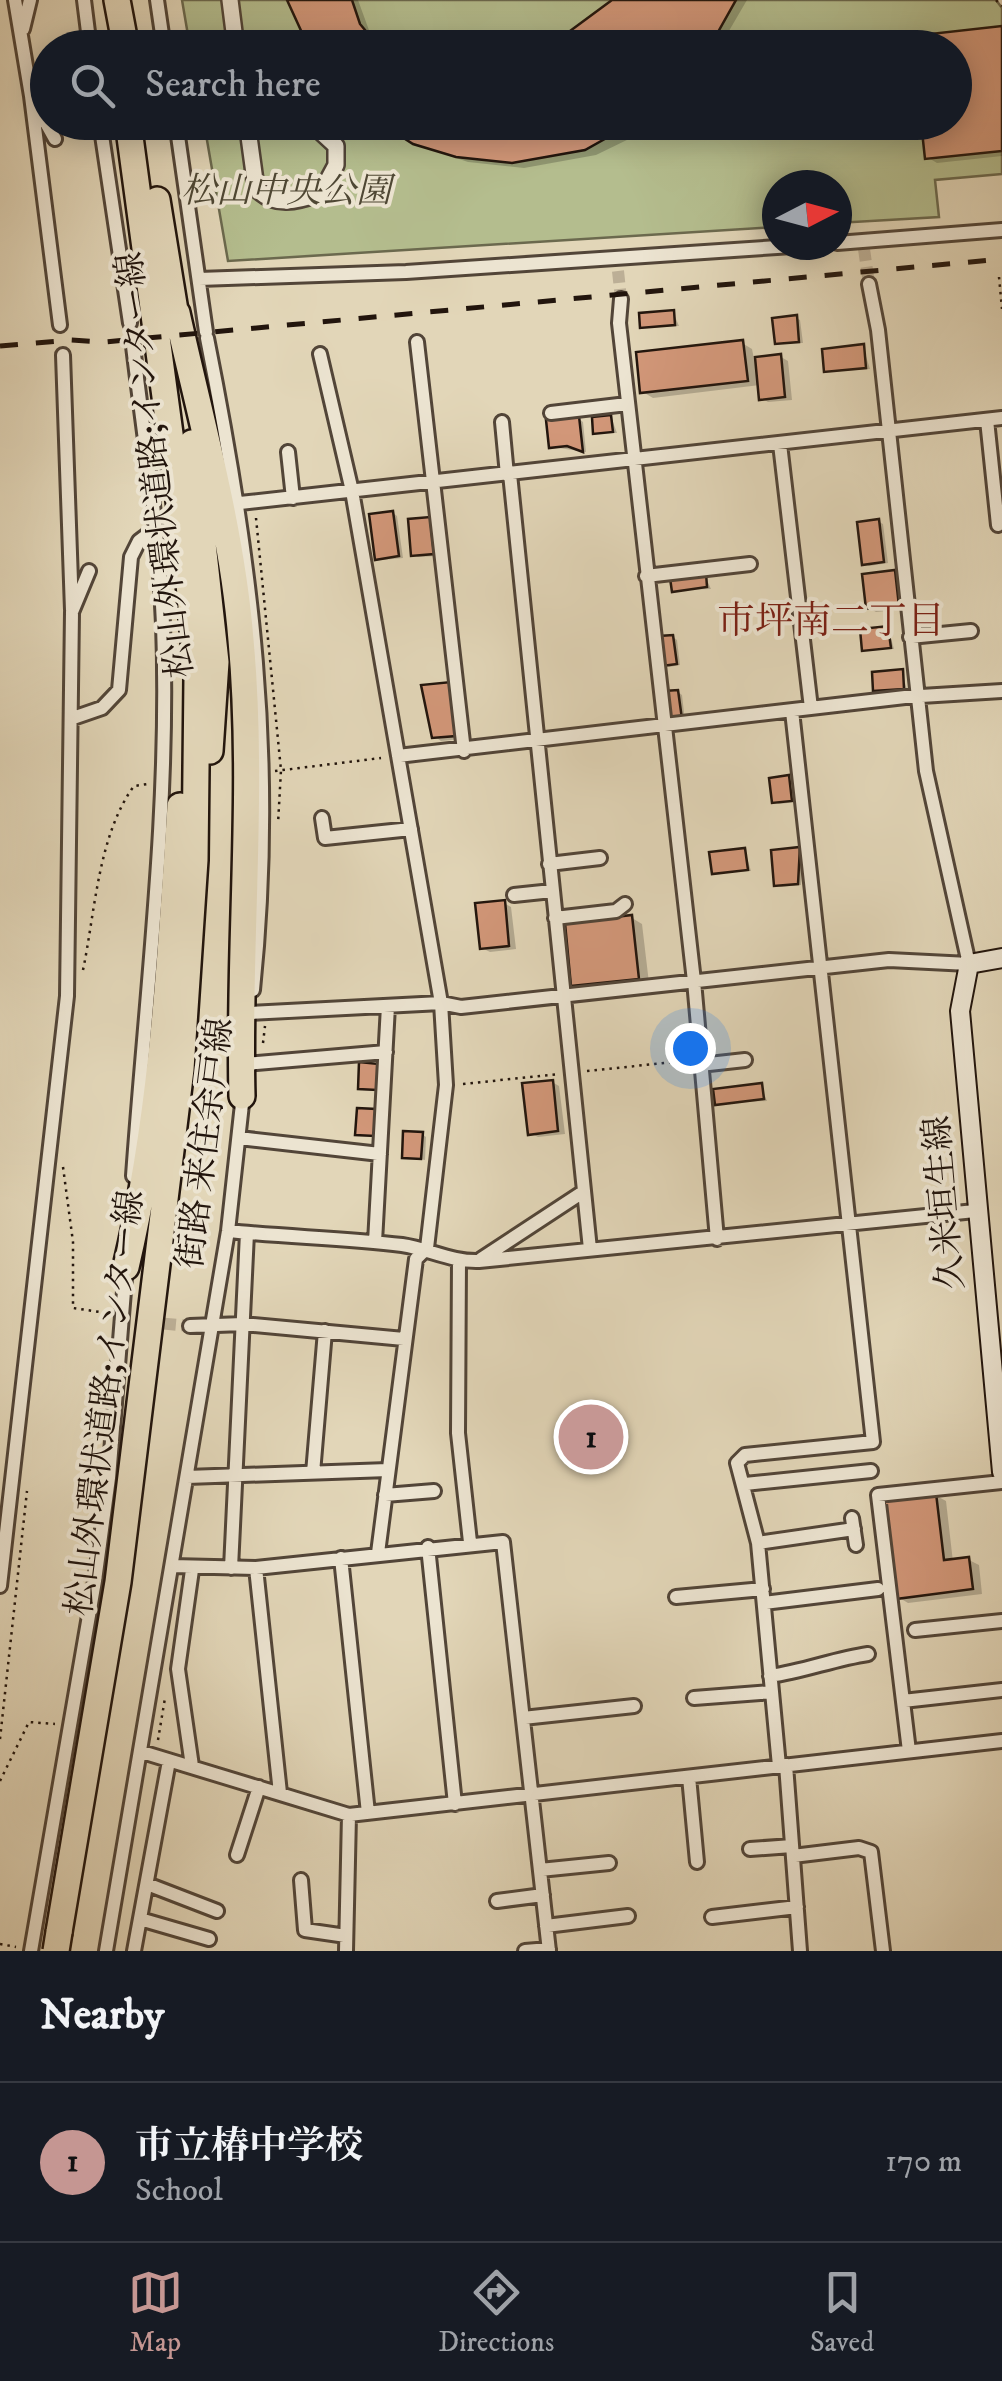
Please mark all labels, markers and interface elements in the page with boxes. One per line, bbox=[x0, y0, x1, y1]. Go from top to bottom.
search box bbox=[30, 30, 972, 140]
icon: search bbox=[65, 58, 120, 113]
text: Search here bbox=[145, 61, 321, 109]
park label: 松山中央公園 bbox=[181, 170, 396, 214]
north arrow bbox=[762, 170, 852, 260]
street label: 松山外環状道路;インター線 bbox=[108, 249, 204, 680]
district label: 市坪南二丁目 bbox=[717, 598, 945, 646]
street label: 街路 来住余戸線 bbox=[169, 1015, 243, 1271]
your location bbox=[665, 1023, 716, 1074]
street label: 久米垣生線 bbox=[915, 1114, 975, 1292]
street label: 松山外環状道路;インター線 bbox=[58, 1188, 154, 1619]
pin: 1 bbox=[558, 1400, 624, 1474]
text: Nearby bbox=[40, 1990, 164, 2042]
text: 市立椿中学校 bbox=[135, 2123, 363, 2171]
text: 1 bbox=[67, 2142, 78, 2182]
text: 170 m bbox=[885, 2142, 962, 2182]
text: School bbox=[135, 2171, 223, 2211]
tab: Map bbox=[128, 2265, 183, 2360]
tab: Directions bbox=[438, 2265, 554, 2360]
tab: Saved bbox=[810, 2265, 874, 2360]

